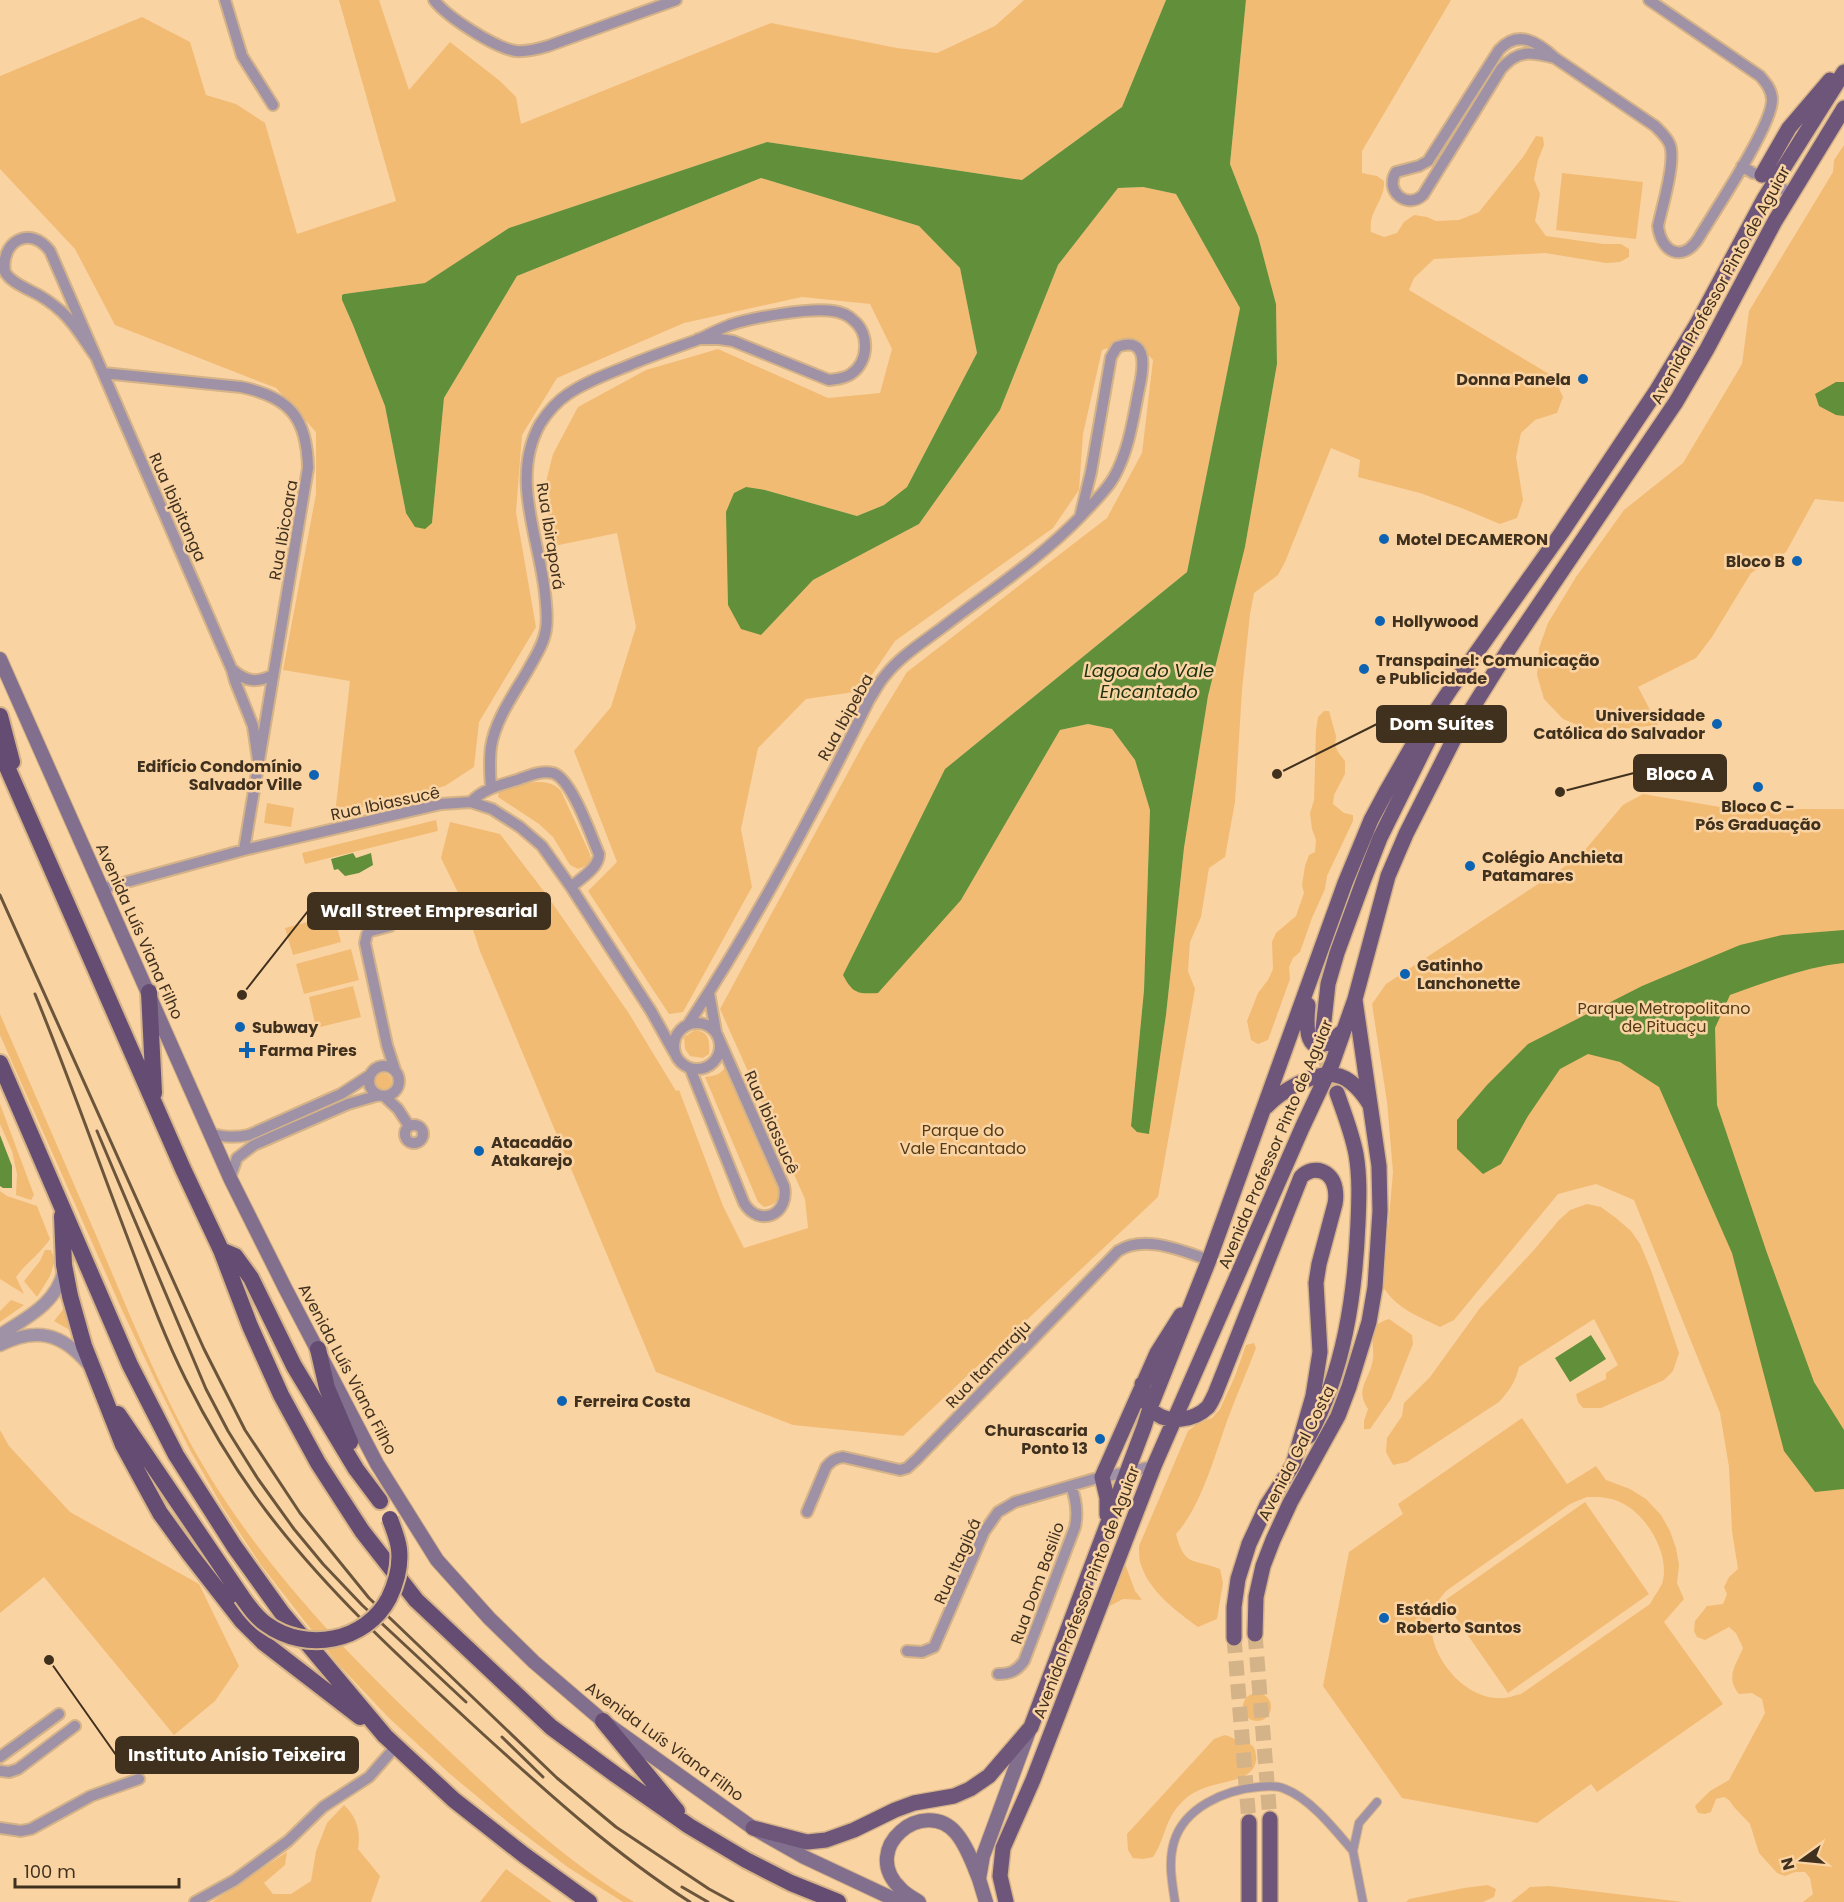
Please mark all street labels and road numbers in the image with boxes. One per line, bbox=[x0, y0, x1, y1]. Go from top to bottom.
street label: Avenida Professor Pinto de Aguiar bbox=[1645, 162, 1796, 408]
street label: Rua Ibipitanga bbox=[143, 449, 212, 565]
street label: Rua Ibicoara bbox=[263, 478, 304, 582]
street label: Rua Ibiraporá bbox=[531, 481, 570, 591]
street label: Rua Ibipeba bbox=[812, 670, 879, 765]
street label: Rua Ibiassucê bbox=[328, 781, 442, 826]
street label: Avenida Luís Viana Filho bbox=[90, 839, 189, 1023]
street label: Avenida Professor Pinto de Aguiar bbox=[1212, 1016, 1339, 1272]
street label: Rua Ibiassucê bbox=[738, 1067, 805, 1178]
street label: Avenida Luís Viana Filho bbox=[293, 1280, 402, 1459]
street label: Rua Itamaraju bbox=[941, 1315, 1036, 1413]
street label: Avenida Gal Costa bbox=[1252, 1382, 1340, 1525]
street label: Avenida Professor Pinto de Aguiar bbox=[1028, 1462, 1145, 1722]
street label: Rua Itagibá bbox=[928, 1514, 987, 1608]
street label: Rua Dom Basilio bbox=[1005, 1519, 1070, 1647]
street label: Avenida Luís Viana Filho bbox=[581, 1676, 749, 1807]

